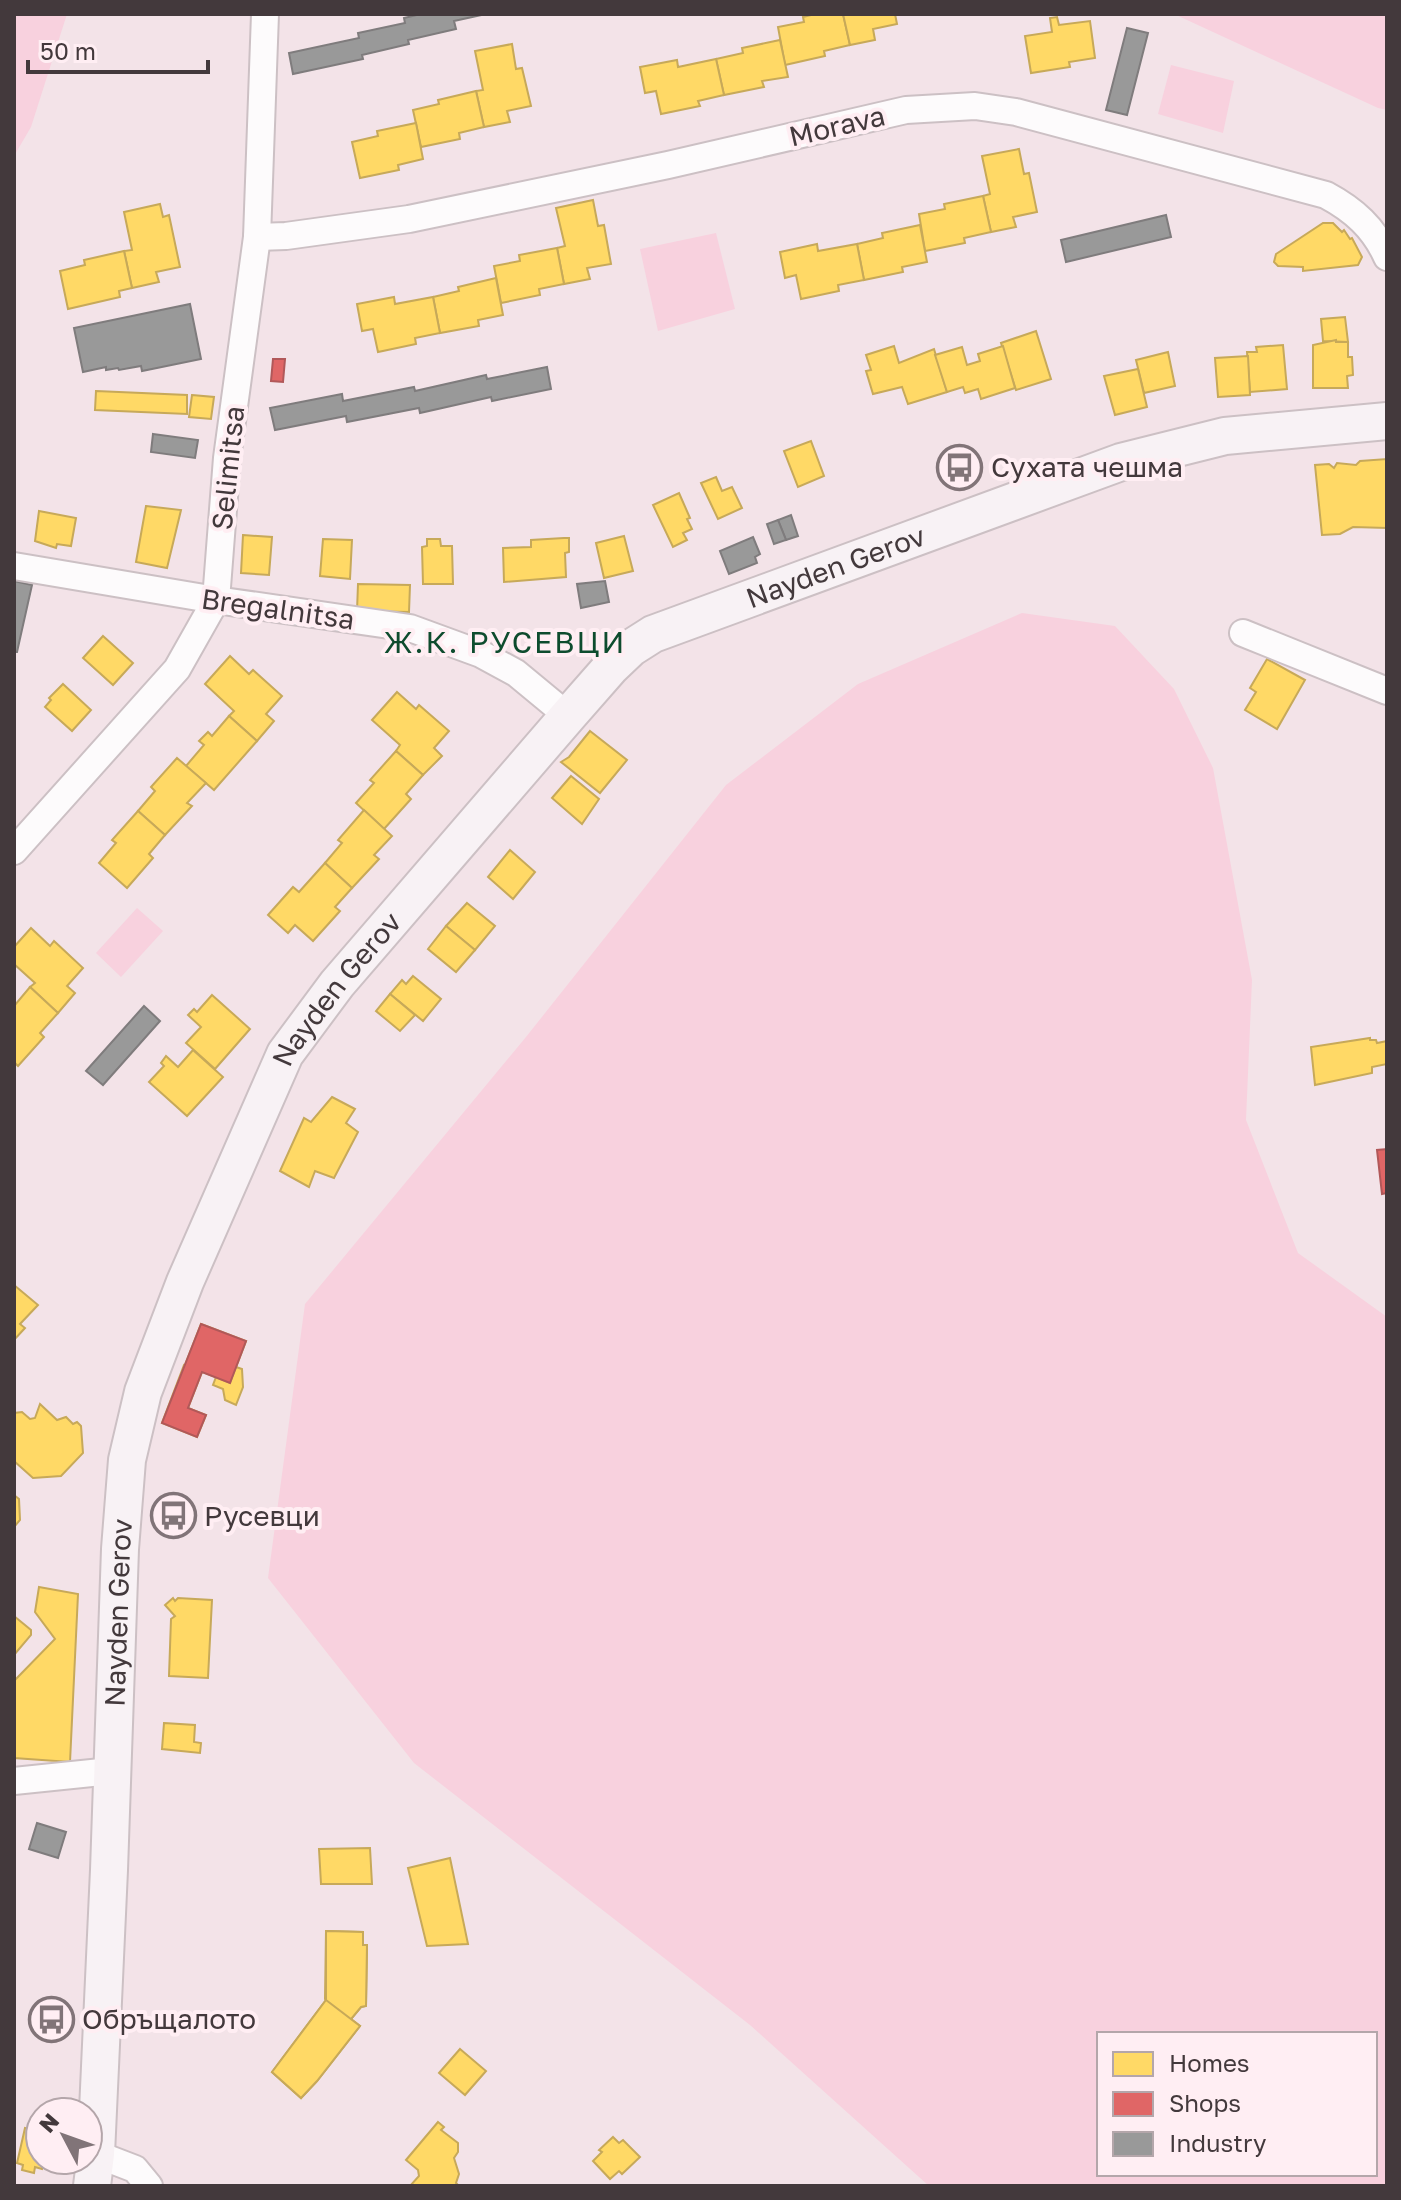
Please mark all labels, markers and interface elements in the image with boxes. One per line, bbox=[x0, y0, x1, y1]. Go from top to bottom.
scale bar bbox=[28, 24, 208, 74]
text: 50 m bbox=[40, 36, 96, 65]
street label: Morava bbox=[786, 98, 888, 153]
street label: Selimitsa bbox=[205, 404, 250, 532]
bus stop icon: Сухата чешма bbox=[936, 443, 984, 491]
place label: Сухата чешма bbox=[991, 450, 1183, 483]
street label: Nayden Gerov bbox=[742, 518, 930, 614]
street label: Bregalnitsa bbox=[199, 581, 357, 636]
district label: Ж.К. РУСЕВЦИ bbox=[384, 624, 626, 660]
street label: Nayden Gerov bbox=[265, 905, 408, 1071]
bus stop icon: Русевци bbox=[149, 1492, 197, 1540]
place label: Русевци bbox=[204, 1499, 320, 1532]
street label: Nayden Gerov bbox=[98, 1517, 138, 1707]
bus stop icon: Обръщалото bbox=[27, 1995, 75, 2043]
place label: Обръщалото bbox=[82, 2002, 256, 2035]
legend bbox=[1097, 2032, 1377, 2176]
text: Homes bbox=[1169, 2048, 1250, 2077]
text: Shops bbox=[1169, 2088, 1241, 2117]
north arrow bbox=[24, 2096, 104, 2176]
text: N bbox=[33, 2107, 64, 2138]
text: Industry bbox=[1169, 2128, 1266, 2157]

